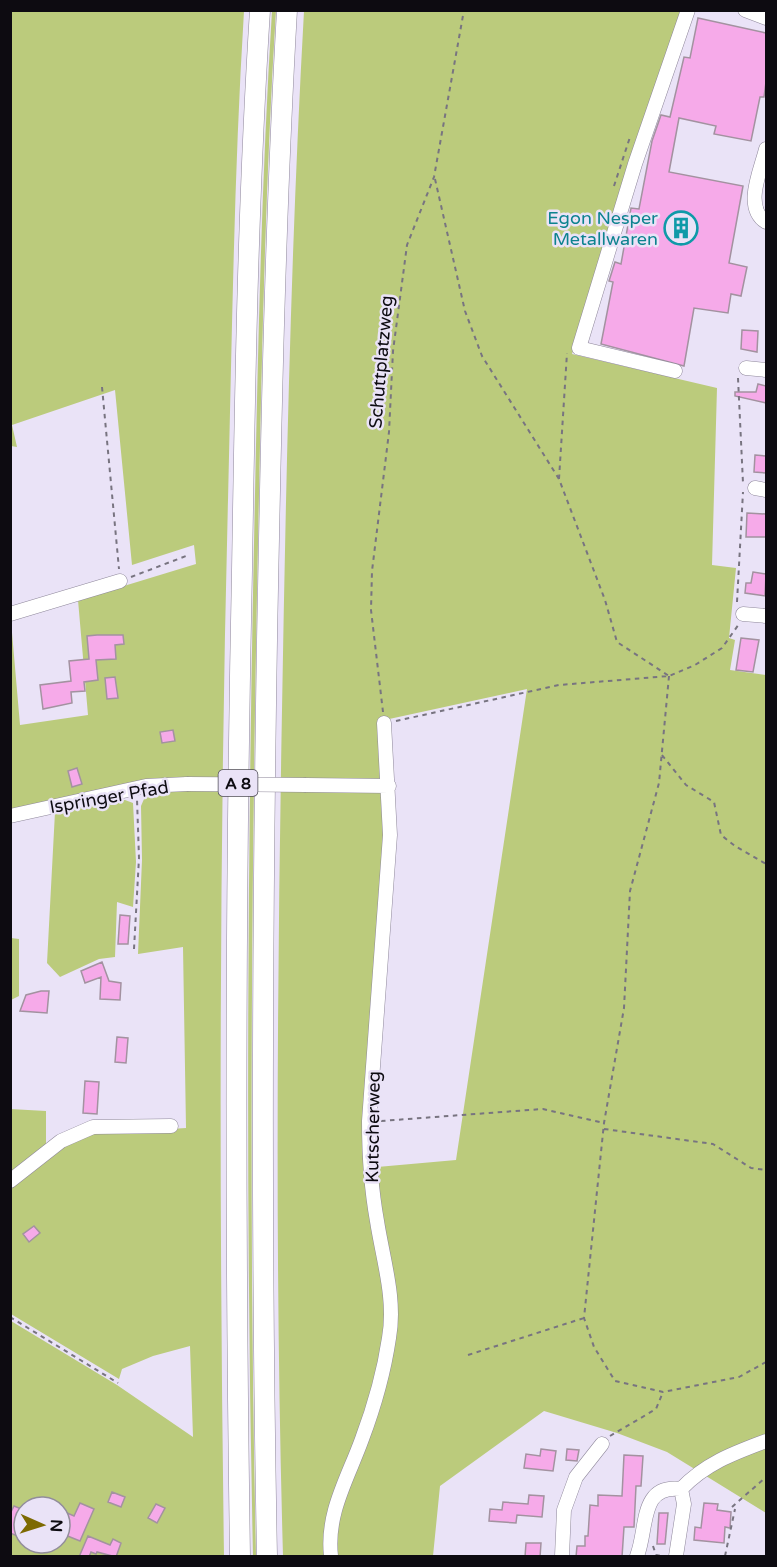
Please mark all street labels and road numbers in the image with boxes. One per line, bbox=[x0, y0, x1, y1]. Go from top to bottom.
street label: Schuttplatzweg bbox=[364, 295, 398, 429]
road number: A 8 bbox=[218, 770, 258, 796]
street label: Ispringer Pfad bbox=[48, 776, 170, 818]
street label: Kutscherweg bbox=[361, 1071, 385, 1183]

